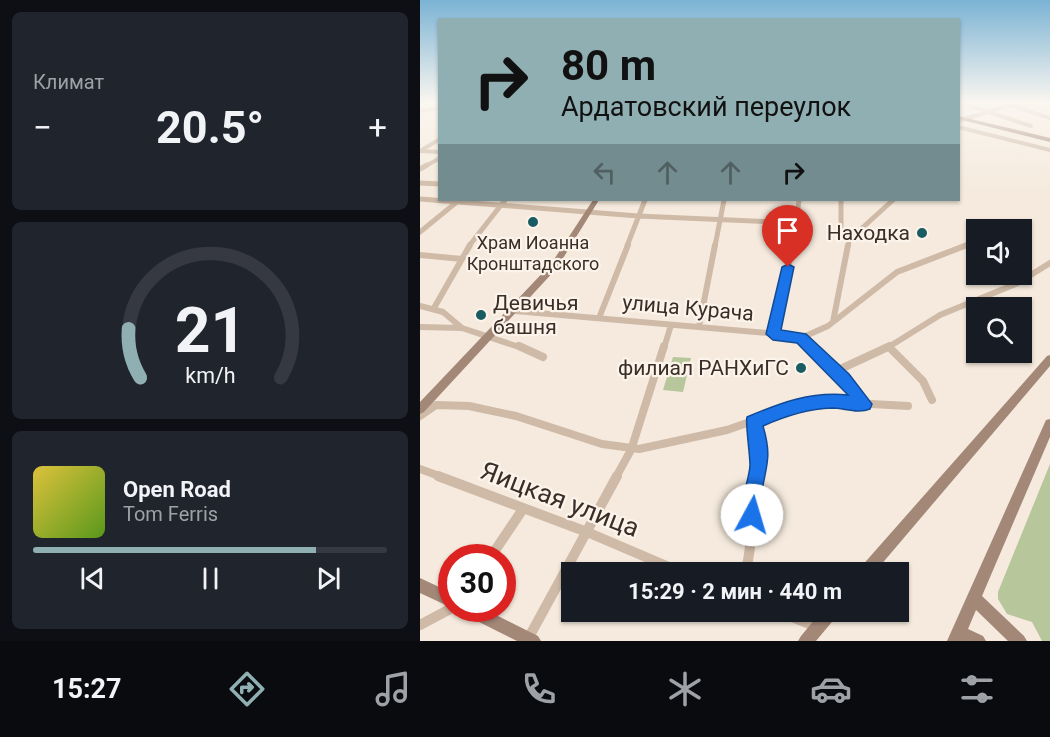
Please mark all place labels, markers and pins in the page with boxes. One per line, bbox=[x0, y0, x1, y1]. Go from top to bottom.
pin bbox=[762, 205, 813, 267]
marker: Храм Иоанна Кронштадского bbox=[526, 215, 540, 229]
place label: Находка bbox=[827, 221, 910, 245]
marker: Находка bbox=[915, 226, 929, 240]
place label: Храм Иоанна Кронштадского bbox=[467, 232, 599, 274]
place label: Девичья башня bbox=[493, 291, 578, 339]
marker: Девичья башня bbox=[474, 308, 488, 322]
place label: филиал РАНХиГС bbox=[618, 356, 789, 380]
marker: филиал РАНХиГС bbox=[794, 361, 808, 375]

